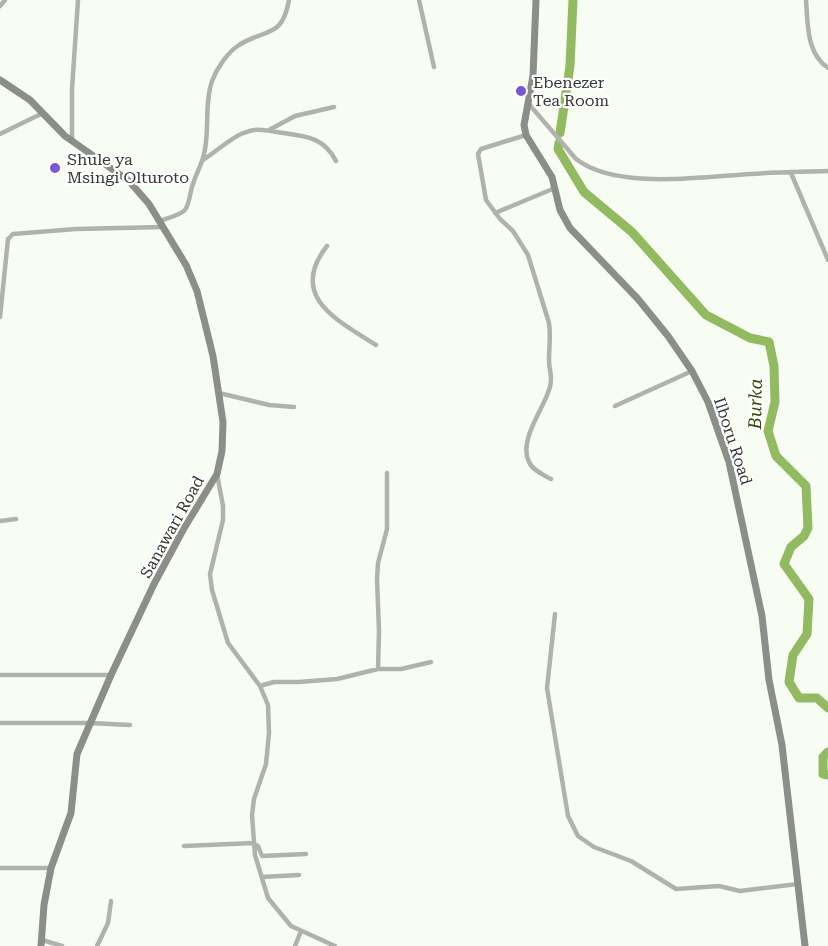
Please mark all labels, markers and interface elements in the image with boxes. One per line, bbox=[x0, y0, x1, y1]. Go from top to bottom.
place label: Ebenezer Tea Room bbox=[533, 73, 610, 110]
marker: Ebenezer Tea Room bbox=[514, 84, 528, 98]
place label: Shule ya Msingi Olturoto bbox=[67, 150, 189, 187]
marker: Shule ya Msingi Olturoto bbox=[48, 161, 62, 175]
water label: Burka bbox=[744, 378, 766, 431]
street label: Ilboru Road bbox=[710, 395, 756, 487]
street label: Sanawari Road bbox=[136, 472, 208, 582]

